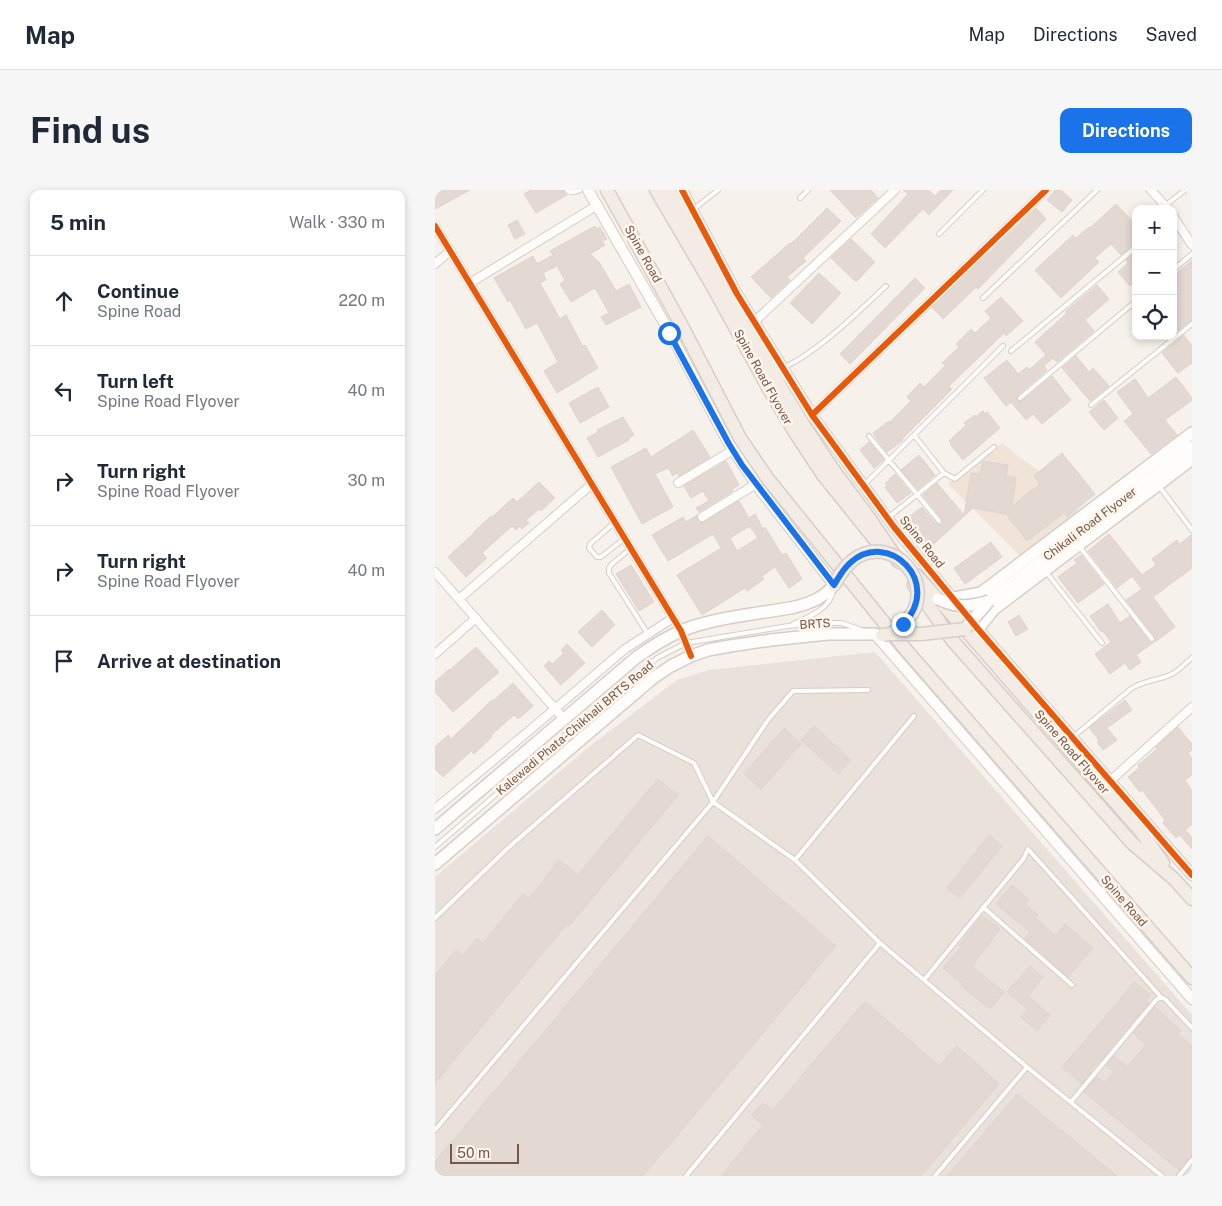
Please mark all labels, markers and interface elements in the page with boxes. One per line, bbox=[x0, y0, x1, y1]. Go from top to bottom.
text: Map bbox=[25, 21, 75, 49]
text: Map bbox=[968, 24, 1005, 45]
text: Directions bbox=[1033, 24, 1118, 45]
text: Saved bbox=[1146, 24, 1197, 45]
button: Directions bbox=[1060, 108, 1192, 153]
text: Find us bbox=[30, 110, 150, 151]
map controls bbox=[1132, 205, 1177, 340]
button: + bbox=[1132, 205, 1177, 250]
text: 5 min bbox=[50, 210, 106, 235]
text: Walk · 330 m bbox=[289, 213, 385, 232]
street label: Spine Road bbox=[622, 223, 664, 285]
button: − bbox=[1132, 250, 1177, 295]
text: Continue bbox=[97, 280, 179, 302]
icon: ahead bbox=[50, 287, 78, 315]
text: 220 m bbox=[338, 291, 385, 310]
button: locate bbox=[1132, 295, 1177, 340]
text: Spine Road bbox=[97, 302, 181, 321]
route start bbox=[658, 322, 681, 345]
street label: Spine Road Flyover bbox=[731, 327, 795, 427]
text: Turn left bbox=[97, 370, 174, 392]
icon: left bbox=[50, 377, 78, 405]
text: 40 m bbox=[347, 381, 385, 400]
text: Spine Road Flyover bbox=[97, 392, 240, 411]
text: Turn right bbox=[97, 460, 186, 482]
icon: right bbox=[50, 467, 78, 495]
text: 30 m bbox=[348, 471, 385, 490]
text: Spine Road Flyover bbox=[97, 482, 240, 501]
street label: Chikali Road Flyover bbox=[1041, 484, 1140, 564]
street label: Spine Road bbox=[897, 513, 947, 571]
text: Turn right bbox=[97, 550, 186, 572]
icon: right bbox=[50, 557, 78, 585]
text: 40 m bbox=[347, 561, 385, 580]
text: Spine Road Flyover bbox=[97, 572, 240, 591]
route end bbox=[892, 613, 915, 636]
street label: BRTS bbox=[799, 616, 831, 632]
icon: arrive bbox=[50, 647, 78, 675]
text: Arrive at destination bbox=[97, 650, 281, 672]
street label: Kalewadi Phata-Chikhali BRTS Road bbox=[493, 658, 657, 798]
street label: Spine Road Flyover bbox=[1032, 707, 1113, 797]
street label: Spine Road bbox=[1098, 873, 1150, 929]
scale bar bbox=[450, 1141, 519, 1164]
text: 50 m bbox=[457, 1145, 490, 1161]

